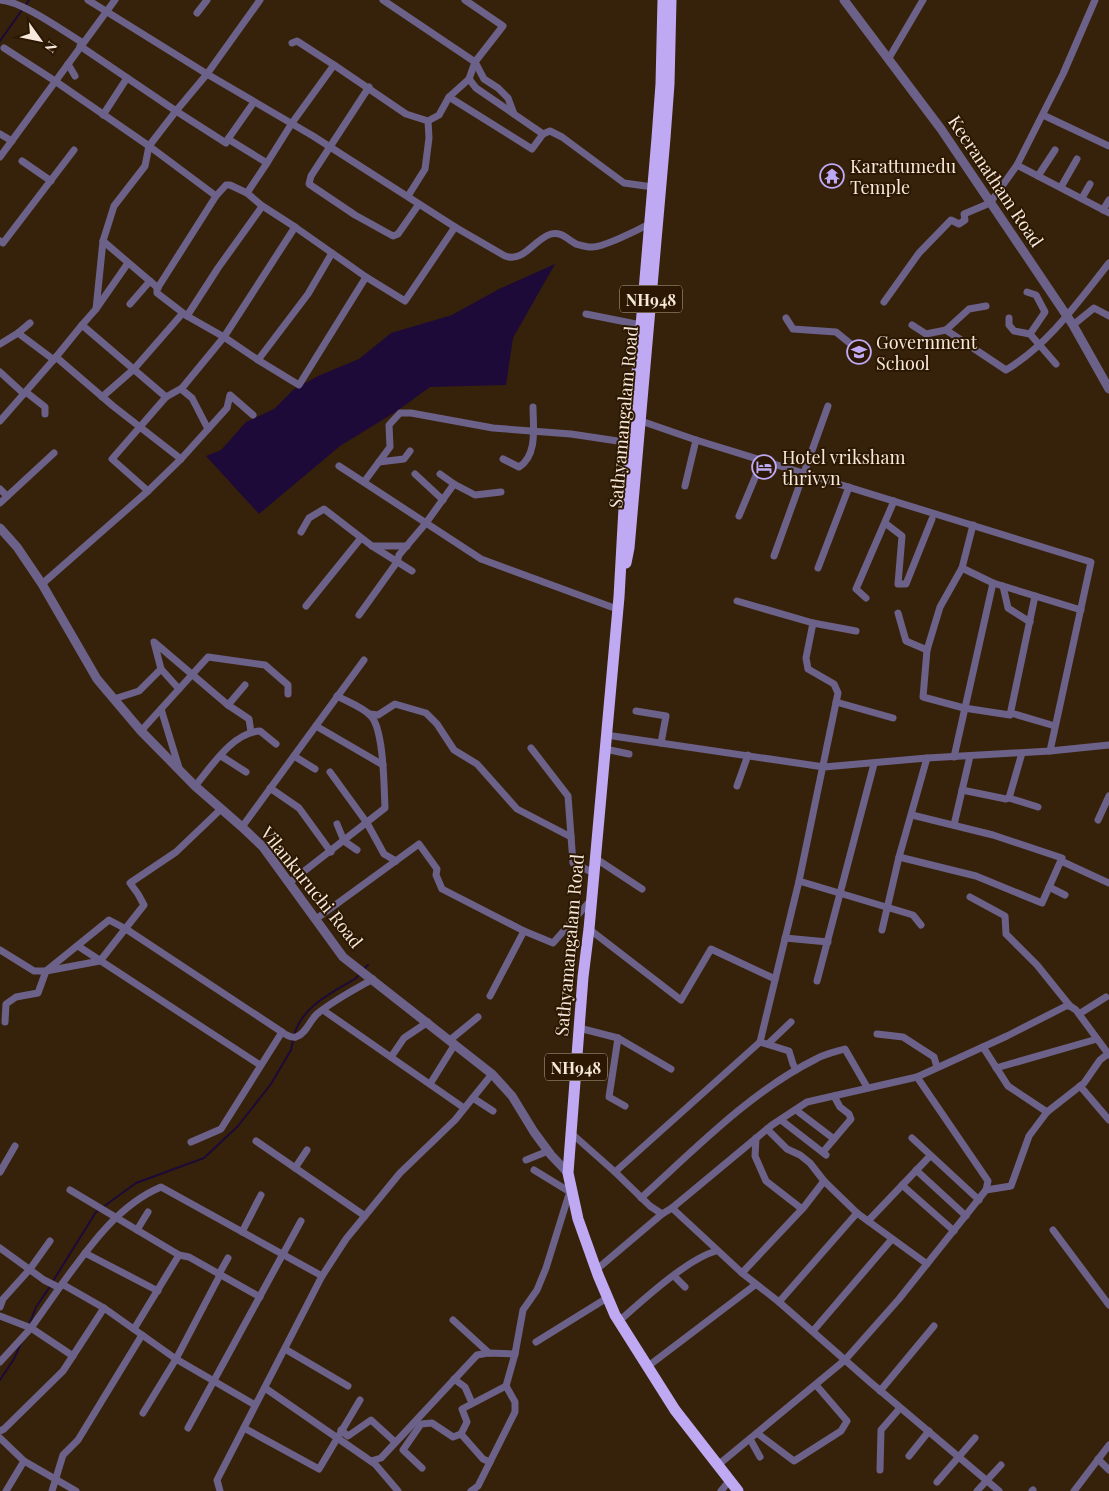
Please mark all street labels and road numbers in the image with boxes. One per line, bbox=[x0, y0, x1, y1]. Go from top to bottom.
street label: Keeranatham Road bbox=[943, 110, 1049, 252]
road number: NH948 bbox=[620, 286, 682, 312]
street label: Sathyamangalam Road bbox=[603, 324, 643, 509]
street label: Vilankuruchi Road bbox=[255, 820, 369, 953]
street label: Sathyamangalam Road bbox=[549, 852, 589, 1037]
road number: NH948 bbox=[545, 1054, 607, 1080]

